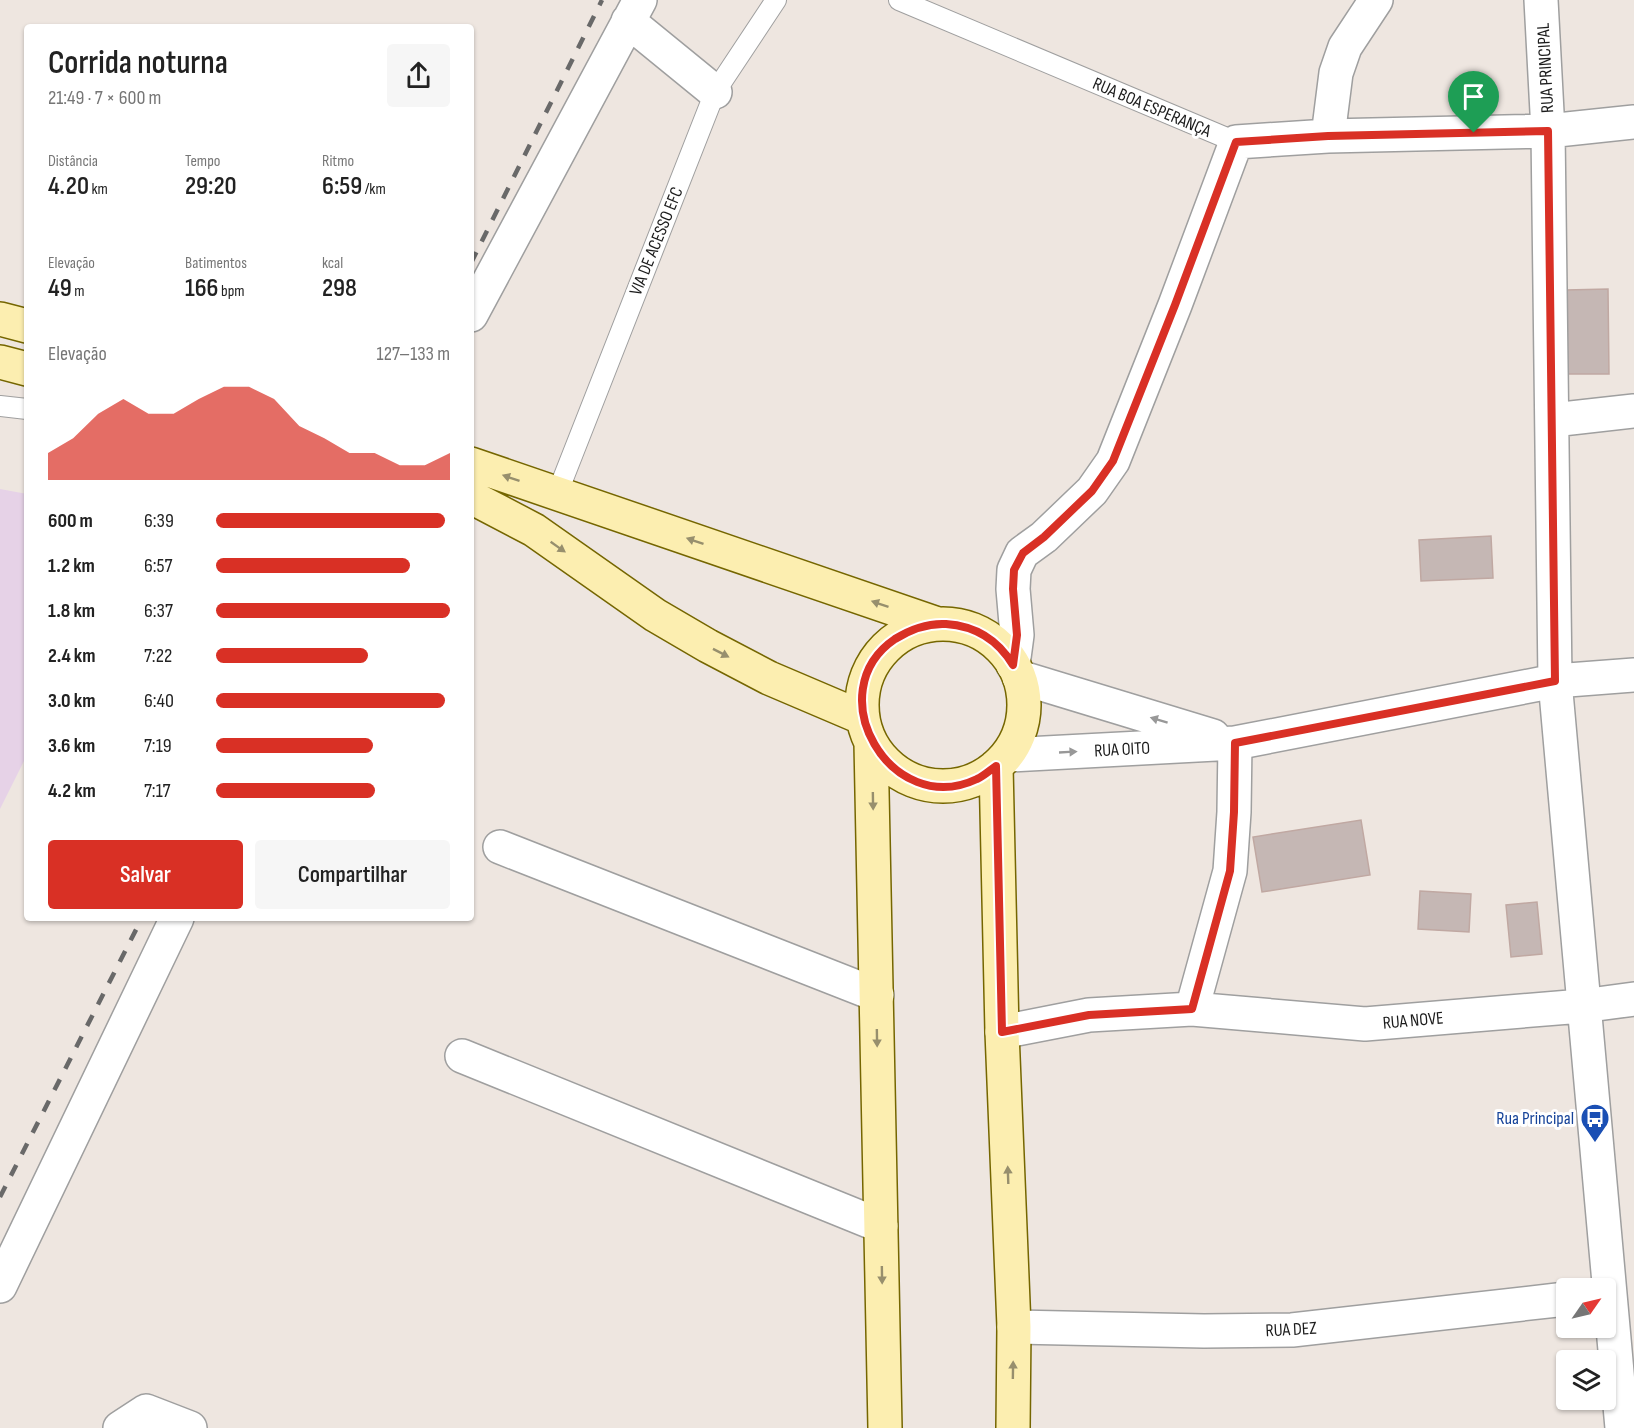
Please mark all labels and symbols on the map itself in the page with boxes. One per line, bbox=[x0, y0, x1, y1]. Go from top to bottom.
street label: RUA PRINCIPAL bbox=[1533, 22, 1558, 114]
pin bbox=[1448, 71, 1499, 133]
street label: RUA BOA ESPERANÇA bbox=[1089, 73, 1214, 142]
street label: VIA DE ACESSO EFC bbox=[625, 184, 688, 298]
one-way arrow bbox=[502, 472, 520, 482]
one-way arrow bbox=[686, 536, 704, 546]
one-way arrow bbox=[550, 541, 566, 552]
one-way arrow bbox=[871, 599, 889, 609]
one-way arrow bbox=[713, 648, 730, 658]
one-way arrow bbox=[1150, 715, 1168, 724]
street label: RUA OITO bbox=[1094, 738, 1151, 761]
one-way arrow bbox=[1058, 747, 1077, 756]
one-way arrow bbox=[868, 792, 877, 811]
street label: RUA NOVE bbox=[1382, 1007, 1444, 1034]
one-way arrow bbox=[873, 1029, 882, 1048]
bus stop icon: Rua Principal bbox=[1579, 1102, 1611, 1144]
place label: Rua Principal bbox=[1496, 1108, 1574, 1129]
one-way arrow bbox=[1003, 1165, 1012, 1184]
one-way arrow bbox=[878, 1266, 887, 1285]
north arrow bbox=[1556, 1278, 1616, 1338]
street label: RUA DEZ bbox=[1265, 1318, 1318, 1341]
one-way arrow bbox=[1008, 1360, 1018, 1379]

